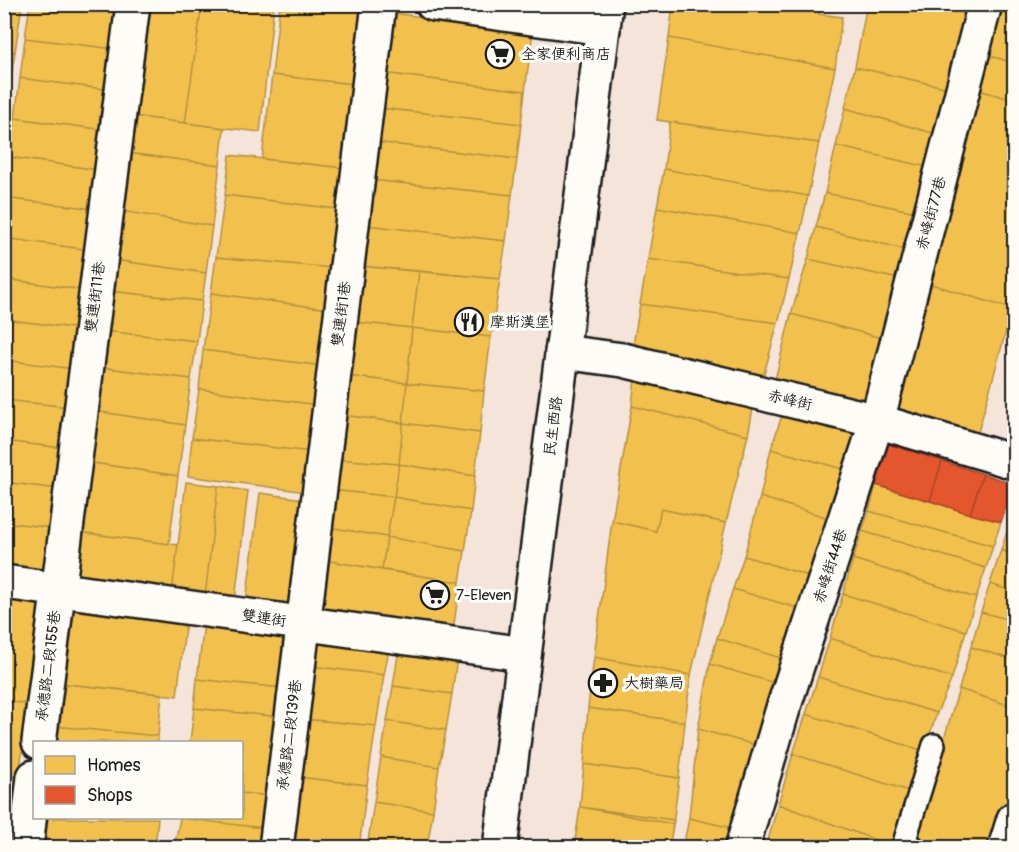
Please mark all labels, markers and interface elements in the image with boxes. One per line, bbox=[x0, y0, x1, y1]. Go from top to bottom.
supermarket icon: 全家便利商店 bbox=[484, 38, 516, 70]
place label: 全家便利商店 bbox=[521, 45, 611, 64]
street label: 赤峰街77巷 bbox=[912, 174, 950, 252]
street label: 雙連街11巷 bbox=[82, 260, 109, 334]
street label: 雙連街1巷 bbox=[328, 280, 355, 348]
restaurant icon: 摩斯漢堡 bbox=[453, 306, 485, 338]
place label: 摩斯漢堡 bbox=[490, 313, 550, 332]
street label: 赤峰街 bbox=[766, 386, 814, 415]
street label: 民生西路 bbox=[540, 395, 567, 457]
street label: 赤峰街44巷 bbox=[809, 526, 851, 606]
supermarket icon: 7-Eleven bbox=[419, 579, 451, 611]
place label: 7-Eleven bbox=[456, 586, 511, 605]
street label: 雙連街 bbox=[240, 606, 288, 631]
street label: 承德路二段155巷 bbox=[32, 609, 65, 723]
pharmacy icon: 大樹藥局 bbox=[587, 667, 619, 699]
place label: 大樹藥局 bbox=[624, 674, 684, 693]
street label: 承德路二段139巷 bbox=[273, 678, 306, 792]
legend bbox=[33, 741, 243, 819]
text: Homes bbox=[87, 754, 140, 777]
text: Shops bbox=[87, 784, 132, 807]

